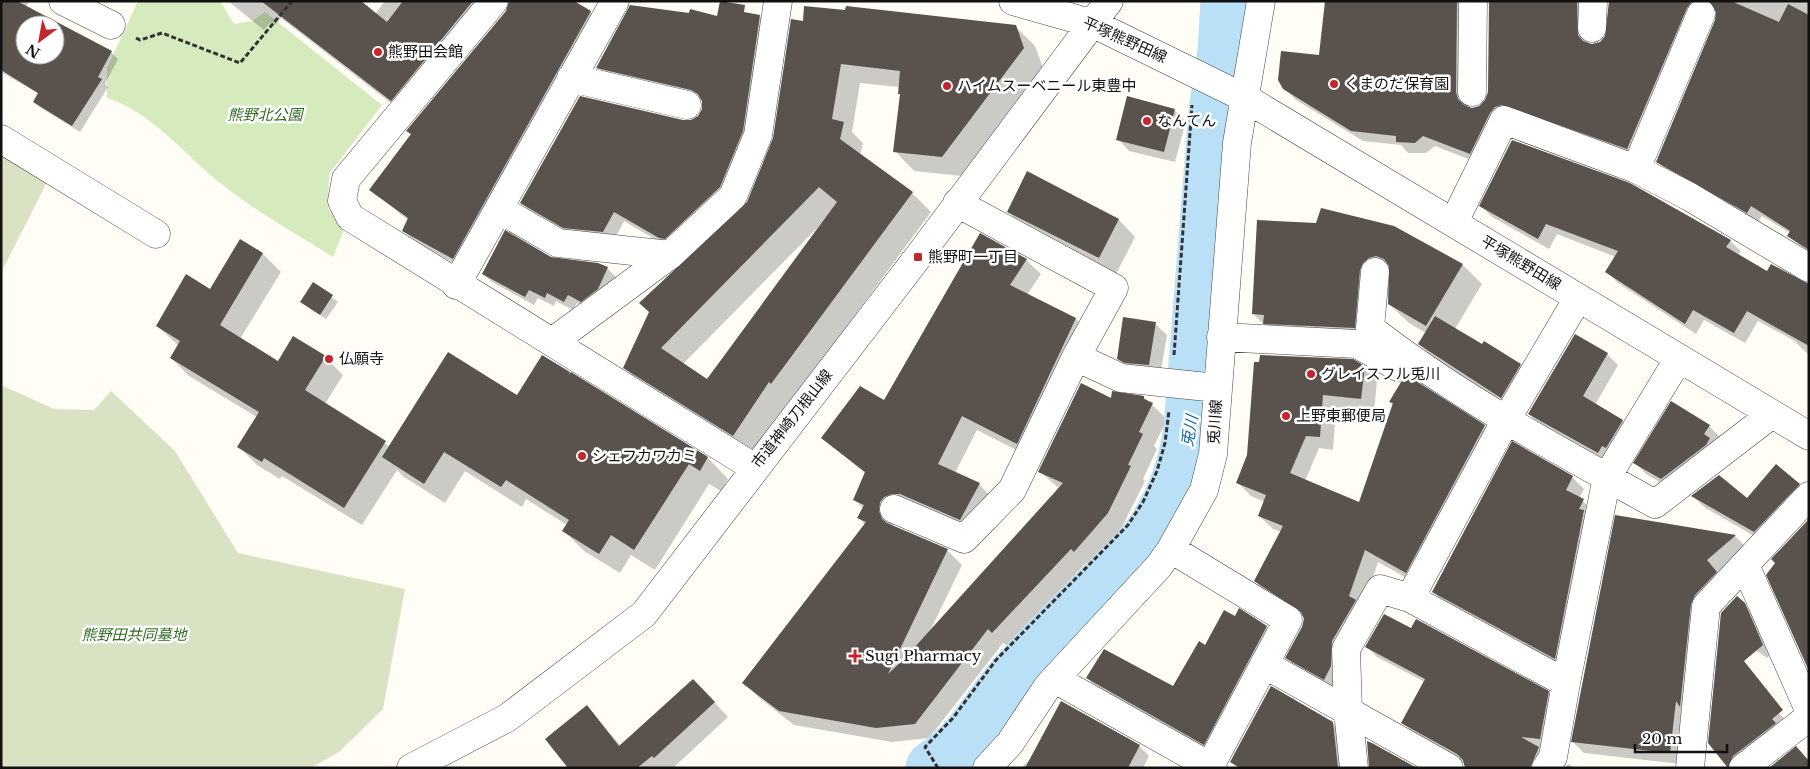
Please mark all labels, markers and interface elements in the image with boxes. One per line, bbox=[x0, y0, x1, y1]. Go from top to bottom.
street label: 平塚熊野田線 bbox=[1080, 13, 1170, 67]
north arrow bbox=[15, 15, 65, 65]
text: N bbox=[23, 40, 43, 62]
place label: 熊野田会館 bbox=[388, 42, 463, 61]
marker: 熊野田会館 bbox=[372, 46, 384, 58]
place label: くまのだ保育園 bbox=[1344, 74, 1449, 93]
place label: ハイムスーベニール東豊中 bbox=[957, 76, 1136, 95]
marker: くまのだ保育園 bbox=[1328, 78, 1340, 90]
marker: ハイムスーベニール東豊中 bbox=[941, 80, 953, 92]
park label: 熊野北公園 bbox=[227, 105, 304, 124]
place label: なんてん bbox=[1157, 111, 1216, 130]
marker: なんてん bbox=[1141, 115, 1153, 127]
street label: 平塚熊野田線 bbox=[1478, 231, 1565, 294]
place label: 熊野町一丁目 bbox=[928, 247, 1018, 266]
marker: 熊野町一丁目 bbox=[912, 251, 924, 263]
place label: 仏願寺 bbox=[339, 349, 384, 368]
marker: 仏願寺 bbox=[323, 353, 335, 365]
place label: グレイスフル兎川 bbox=[1321, 364, 1441, 383]
street label: 市道神崎刀根山線 bbox=[747, 366, 836, 472]
marker: グレイスフル兎川 bbox=[1305, 368, 1317, 380]
street label: 兎川線 bbox=[1203, 399, 1226, 445]
place label: 上野東郵便局 bbox=[1296, 406, 1386, 425]
marker: 上野東郵便局 bbox=[1280, 410, 1292, 422]
water label: 兎川 bbox=[1176, 412, 1202, 449]
place label: シェフカワカミ bbox=[592, 446, 697, 465]
marker: シェフカワカミ bbox=[576, 450, 588, 462]
park label: 熊野田共同墓地 bbox=[81, 625, 188, 644]
place label: Sugi Pharmacy bbox=[865, 646, 982, 665]
marker: Sugi Pharmacy bbox=[849, 650, 861, 662]
scale bar bbox=[1635, 722, 1728, 754]
text: 20 m bbox=[1642, 729, 1682, 748]

